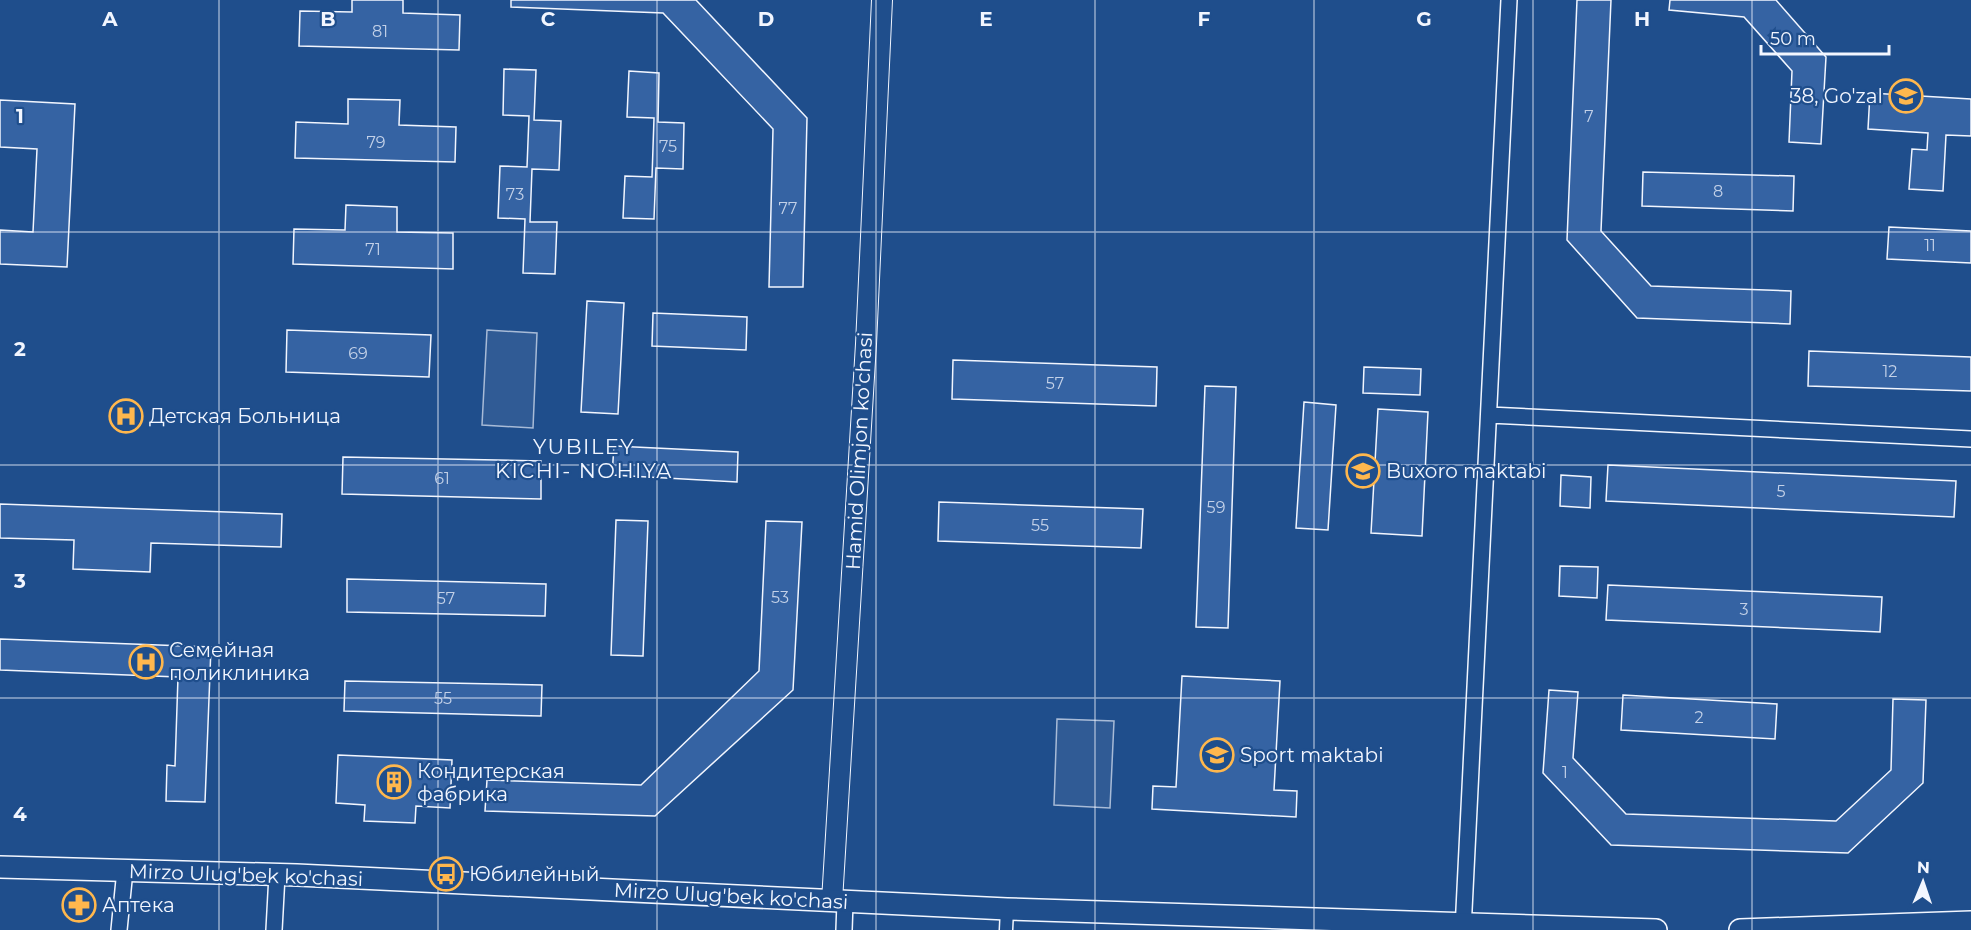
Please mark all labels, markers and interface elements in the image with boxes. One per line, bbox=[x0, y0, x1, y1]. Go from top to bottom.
text: A bbox=[101, 7, 118, 31]
text: B bbox=[320, 7, 336, 31]
text: C bbox=[541, 7, 556, 31]
text: D bbox=[758, 7, 774, 31]
text: E bbox=[979, 7, 993, 31]
text: F bbox=[1198, 7, 1211, 31]
text: G bbox=[1416, 7, 1432, 31]
text: H bbox=[1634, 7, 1650, 31]
scale bar bbox=[1761, 18, 1888, 56]
house number: 81 bbox=[372, 22, 388, 41]
text: 50 m bbox=[1770, 28, 1816, 50]
school or university icon: 38, Go'zal bbox=[1888, 78, 1924, 114]
place label: 38, Go'zal bbox=[1790, 84, 1883, 108]
text: 1 bbox=[16, 104, 24, 128]
house number: 7 bbox=[1584, 107, 1594, 126]
house number: 79 bbox=[366, 133, 386, 152]
house number: 75 bbox=[659, 137, 677, 156]
house number: 8 bbox=[1713, 182, 1723, 201]
house number: 73 bbox=[506, 185, 524, 204]
house number: 77 bbox=[779, 199, 797, 218]
house number: 11 bbox=[1924, 236, 1936, 255]
house number: 71 bbox=[365, 240, 381, 259]
street label: Hamid Olimjon ko'chasi bbox=[841, 331, 877, 571]
text: 2 bbox=[14, 337, 26, 361]
house number: 69 bbox=[348, 344, 368, 363]
house number: 12 bbox=[1883, 362, 1897, 381]
house number: 57 bbox=[1046, 374, 1064, 393]
hospital icon: Детская Больница bbox=[108, 398, 144, 434]
place label: Детская Больница bbox=[149, 404, 341, 428]
district label: YUBILEY KICHI- NOHIYA bbox=[495, 434, 673, 483]
school or university icon: Buxoro maktabi bbox=[1345, 453, 1381, 489]
place label: Buxoro maktabi bbox=[1386, 459, 1546, 483]
house number: 61 bbox=[434, 469, 450, 488]
house number: 5 bbox=[1776, 482, 1786, 501]
house number: 59 bbox=[1207, 498, 1225, 517]
house number: 55 bbox=[1031, 516, 1049, 535]
text: 3 bbox=[13, 569, 26, 593]
house number: 53 bbox=[771, 588, 789, 607]
house number: 57 bbox=[437, 589, 455, 608]
house number: 3 bbox=[1739, 600, 1749, 619]
place label: Семейная поликлиника bbox=[169, 638, 310, 685]
hospital icon: Семейная поликлиника bbox=[128, 644, 164, 680]
house number: 55 bbox=[434, 689, 452, 708]
house number: 2 bbox=[1694, 708, 1704, 727]
school or university icon: Sport maktabi bbox=[1199, 737, 1235, 773]
place label: Sport maktabi bbox=[1240, 743, 1384, 767]
place label: Кондитерская фабрика bbox=[417, 759, 565, 806]
house number: 1 bbox=[1562, 763, 1568, 782]
building icon: Кондитерская фабрика bbox=[376, 764, 412, 800]
text: 4 bbox=[13, 802, 27, 826]
north arrow bbox=[1893, 852, 1953, 912]
bus stop icon: Юбилейный bbox=[428, 856, 464, 892]
text: N bbox=[1917, 858, 1930, 877]
street label: Mirzo Ulug'bek ko'chasi bbox=[128, 859, 364, 891]
place label: Юбилейный bbox=[469, 862, 600, 886]
street label: Mirzo Ulug'bek ko'chasi bbox=[613, 878, 849, 914]
pharmacy icon: Аптека bbox=[61, 887, 97, 923]
place label: Аптека bbox=[102, 893, 175, 917]

